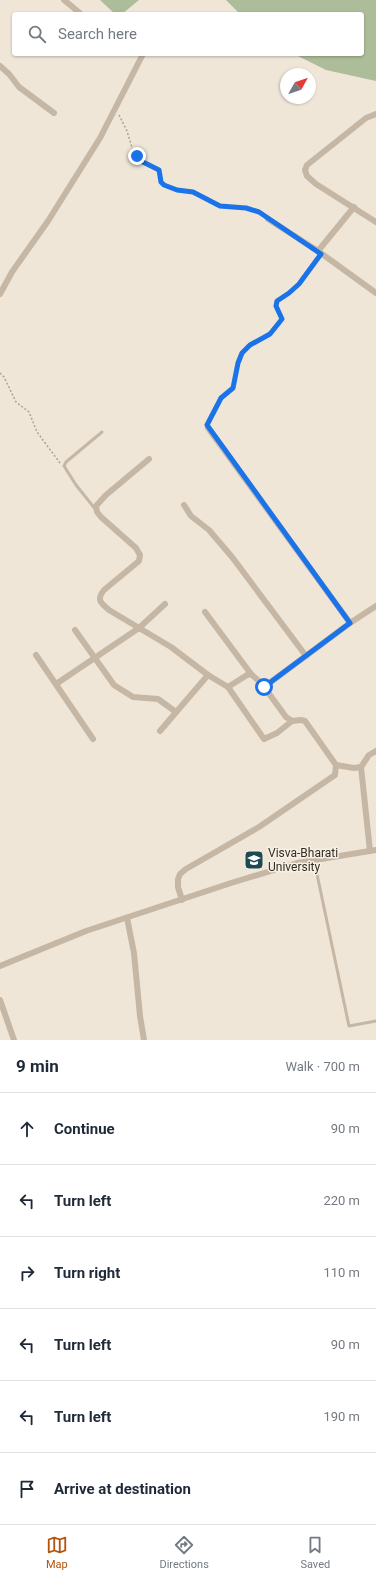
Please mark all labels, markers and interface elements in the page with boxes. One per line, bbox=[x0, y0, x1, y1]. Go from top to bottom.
search box bbox=[12, 12, 364, 56]
icon: search bbox=[26, 23, 48, 45]
text: Search here bbox=[58, 25, 137, 43]
north arrow bbox=[280, 68, 316, 104]
route end bbox=[128, 147, 146, 165]
route start bbox=[255, 678, 273, 696]
place label: Visva-Bharati University bbox=[268, 846, 338, 874]
school or university icon: Visva-Bharati University bbox=[243, 849, 265, 871]
text: 9 min bbox=[16, 1056, 59, 1076]
text: Walk · 700 m bbox=[285, 1059, 360, 1074]
icon: ahead bbox=[16, 1118, 38, 1140]
text: Continue bbox=[54, 1120, 115, 1138]
text: 90 m bbox=[331, 1121, 360, 1136]
icon: left bbox=[16, 1190, 38, 1212]
text: Turn left bbox=[54, 1192, 111, 1210]
text: 220 m bbox=[323, 1193, 360, 1208]
icon: right bbox=[16, 1262, 38, 1284]
text: Turn right bbox=[54, 1264, 120, 1282]
text: 110 m bbox=[323, 1265, 360, 1280]
icon: left bbox=[16, 1334, 38, 1356]
text: Turn left bbox=[54, 1336, 111, 1354]
text: 90 m bbox=[331, 1337, 360, 1352]
icon: left bbox=[16, 1406, 38, 1428]
text: Turn left bbox=[54, 1408, 111, 1426]
text: 190 m bbox=[323, 1409, 360, 1424]
icon: arrive bbox=[16, 1478, 38, 1500]
text: Arrive at destination bbox=[54, 1480, 191, 1498]
tab: Map bbox=[46, 1534, 68, 1571]
tab: Directions bbox=[159, 1534, 209, 1571]
tab: Saved bbox=[300, 1534, 330, 1571]

